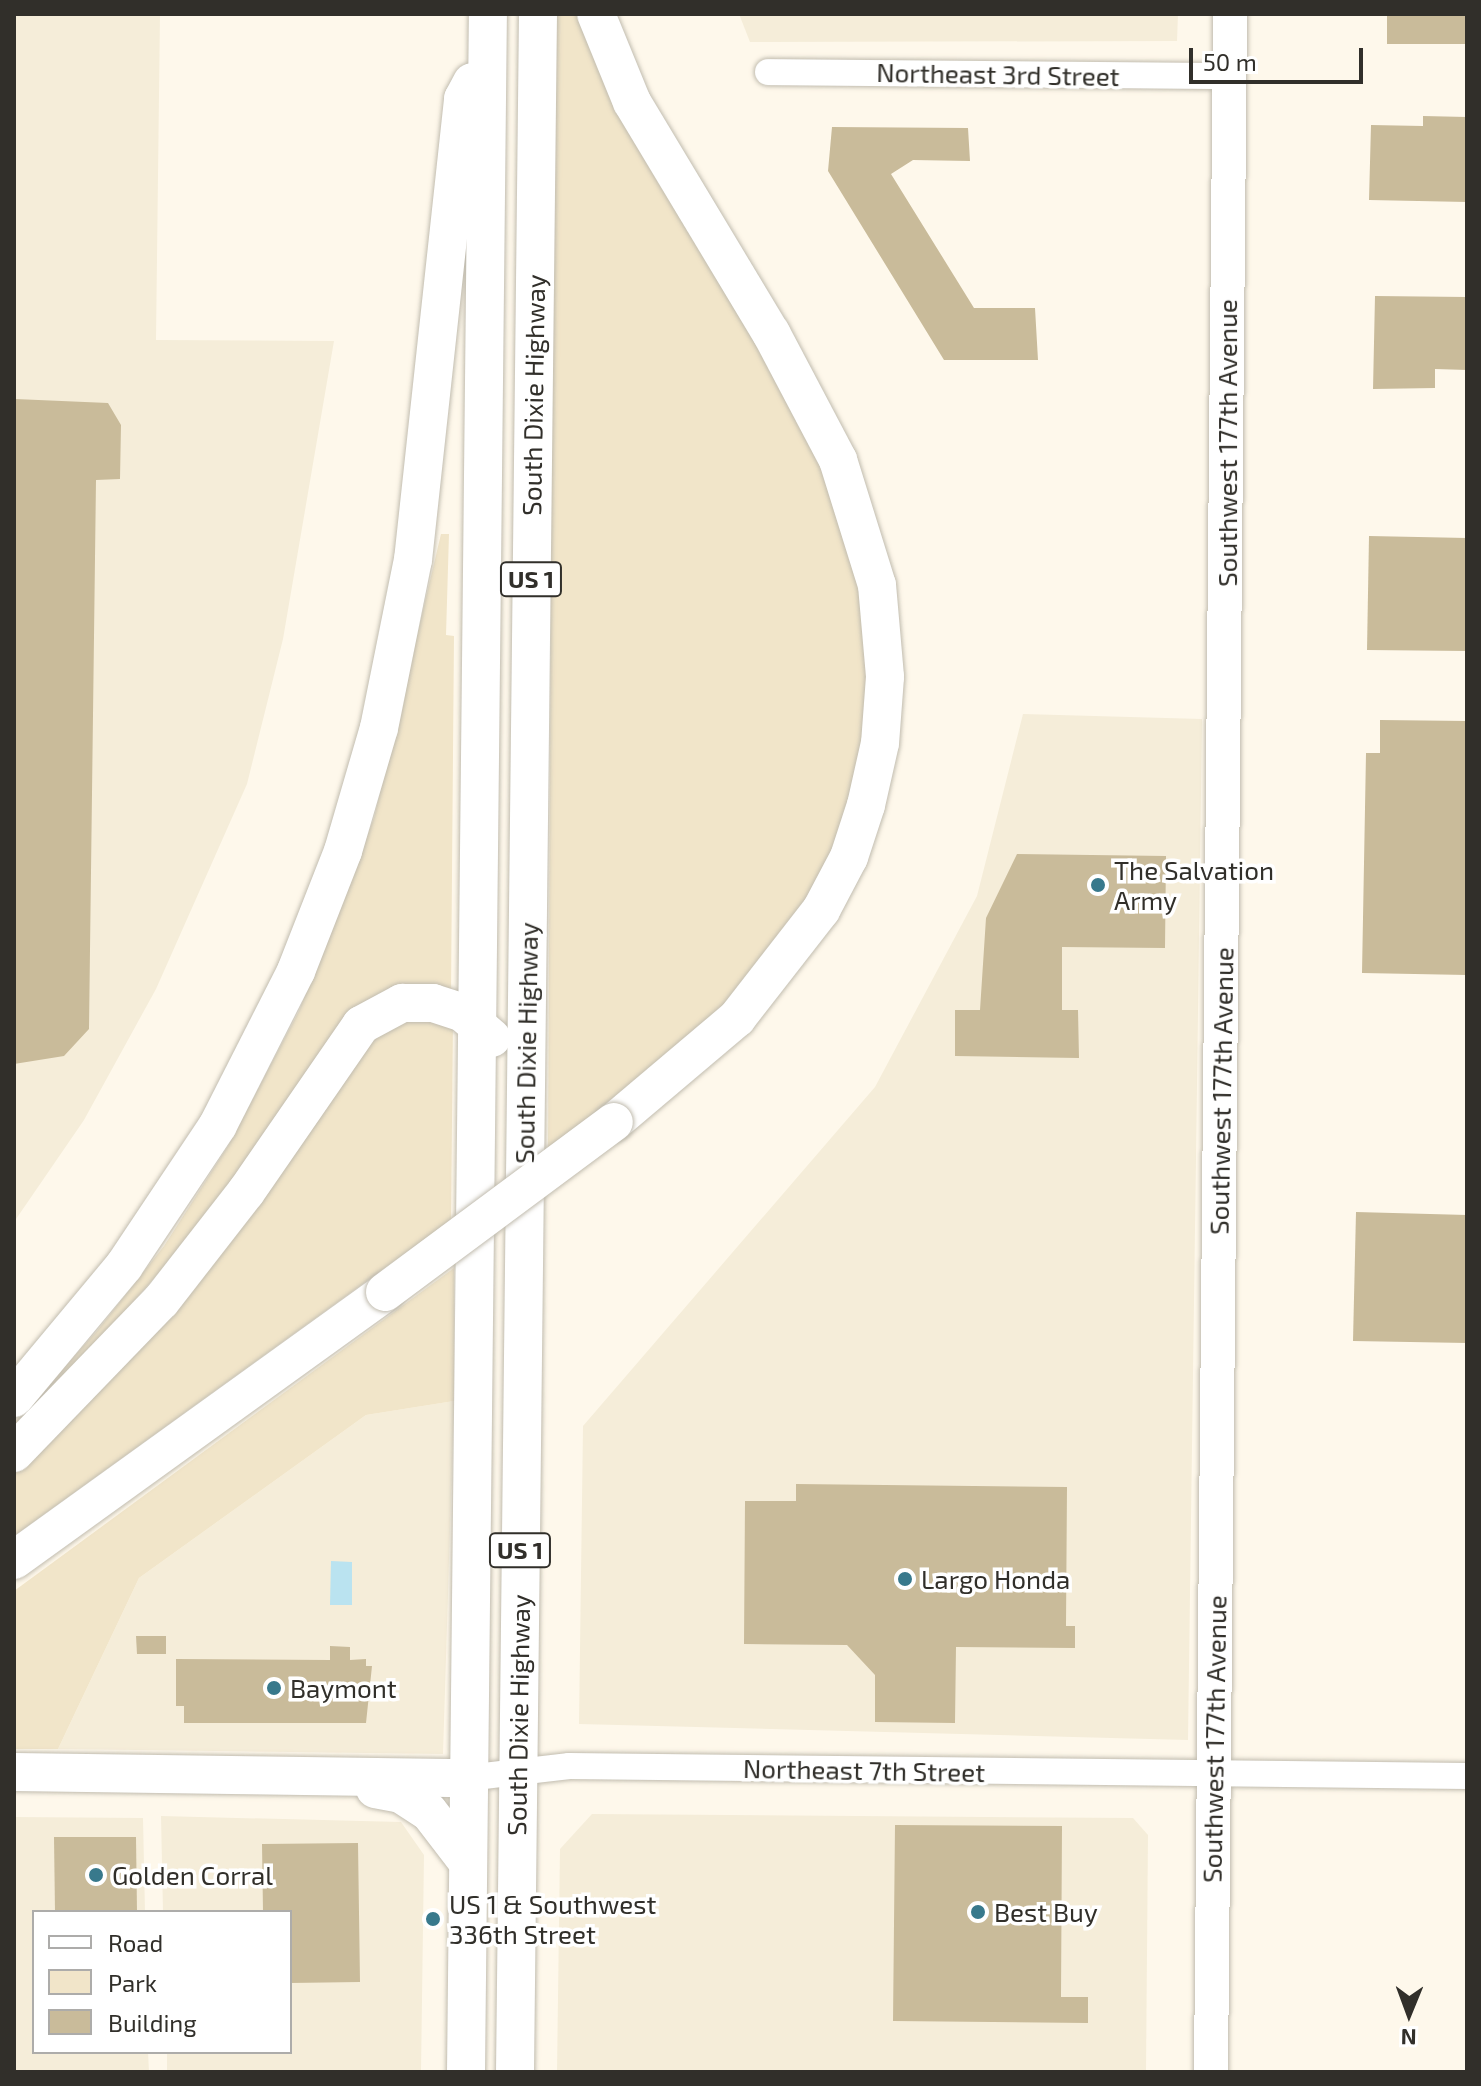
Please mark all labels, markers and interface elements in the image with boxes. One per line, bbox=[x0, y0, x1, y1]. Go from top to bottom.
scale bar bbox=[1193, 32, 1367, 82]
text: 50 m bbox=[1203, 47, 1257, 76]
street label: Northeast 3rd Street bbox=[876, 56, 1120, 92]
street label: South Dixie Highway bbox=[515, 274, 551, 516]
street label: Southwest 177th Avenue bbox=[1211, 299, 1243, 587]
road number: US 1 bbox=[499, 559, 563, 599]
place label: The Salvation Army bbox=[1114, 854, 1274, 916]
marker: The Salvation Army bbox=[1089, 876, 1107, 894]
street label: South Dixie Highway bbox=[508, 922, 544, 1164]
street label: Southwest 177th Avenue bbox=[1203, 947, 1239, 1235]
road number: US 1 bbox=[488, 1530, 552, 1570]
place label: Largo Honda bbox=[921, 1563, 1070, 1595]
marker: Largo Honda bbox=[896, 1570, 914, 1588]
street label: South Dixie Highway bbox=[500, 1594, 536, 1836]
street label: Southwest 177th Avenue bbox=[1196, 1595, 1232, 1883]
place label: Baymont bbox=[290, 1672, 397, 1704]
marker: Baymont bbox=[265, 1679, 283, 1697]
street label: Northeast 7th Street bbox=[743, 1752, 985, 1788]
place label: Golden Corral bbox=[112, 1859, 273, 1891]
marker: Golden Corral bbox=[87, 1866, 105, 1884]
place label: US 1 & Southwest 336th Street bbox=[449, 1888, 656, 1950]
place label: Best Buy bbox=[994, 1896, 1098, 1928]
marker: Best Buy bbox=[969, 1903, 987, 1921]
legend bbox=[32, 1910, 292, 2054]
marker: US 1 & Southwest 336th Street bbox=[424, 1910, 442, 1928]
text: Road bbox=[108, 1928, 163, 1957]
text: Park bbox=[108, 1968, 157, 1997]
north arrow bbox=[1369, 1974, 1449, 2054]
text: Building bbox=[108, 2008, 197, 2037]
text: N bbox=[1400, 2025, 1417, 2051]

